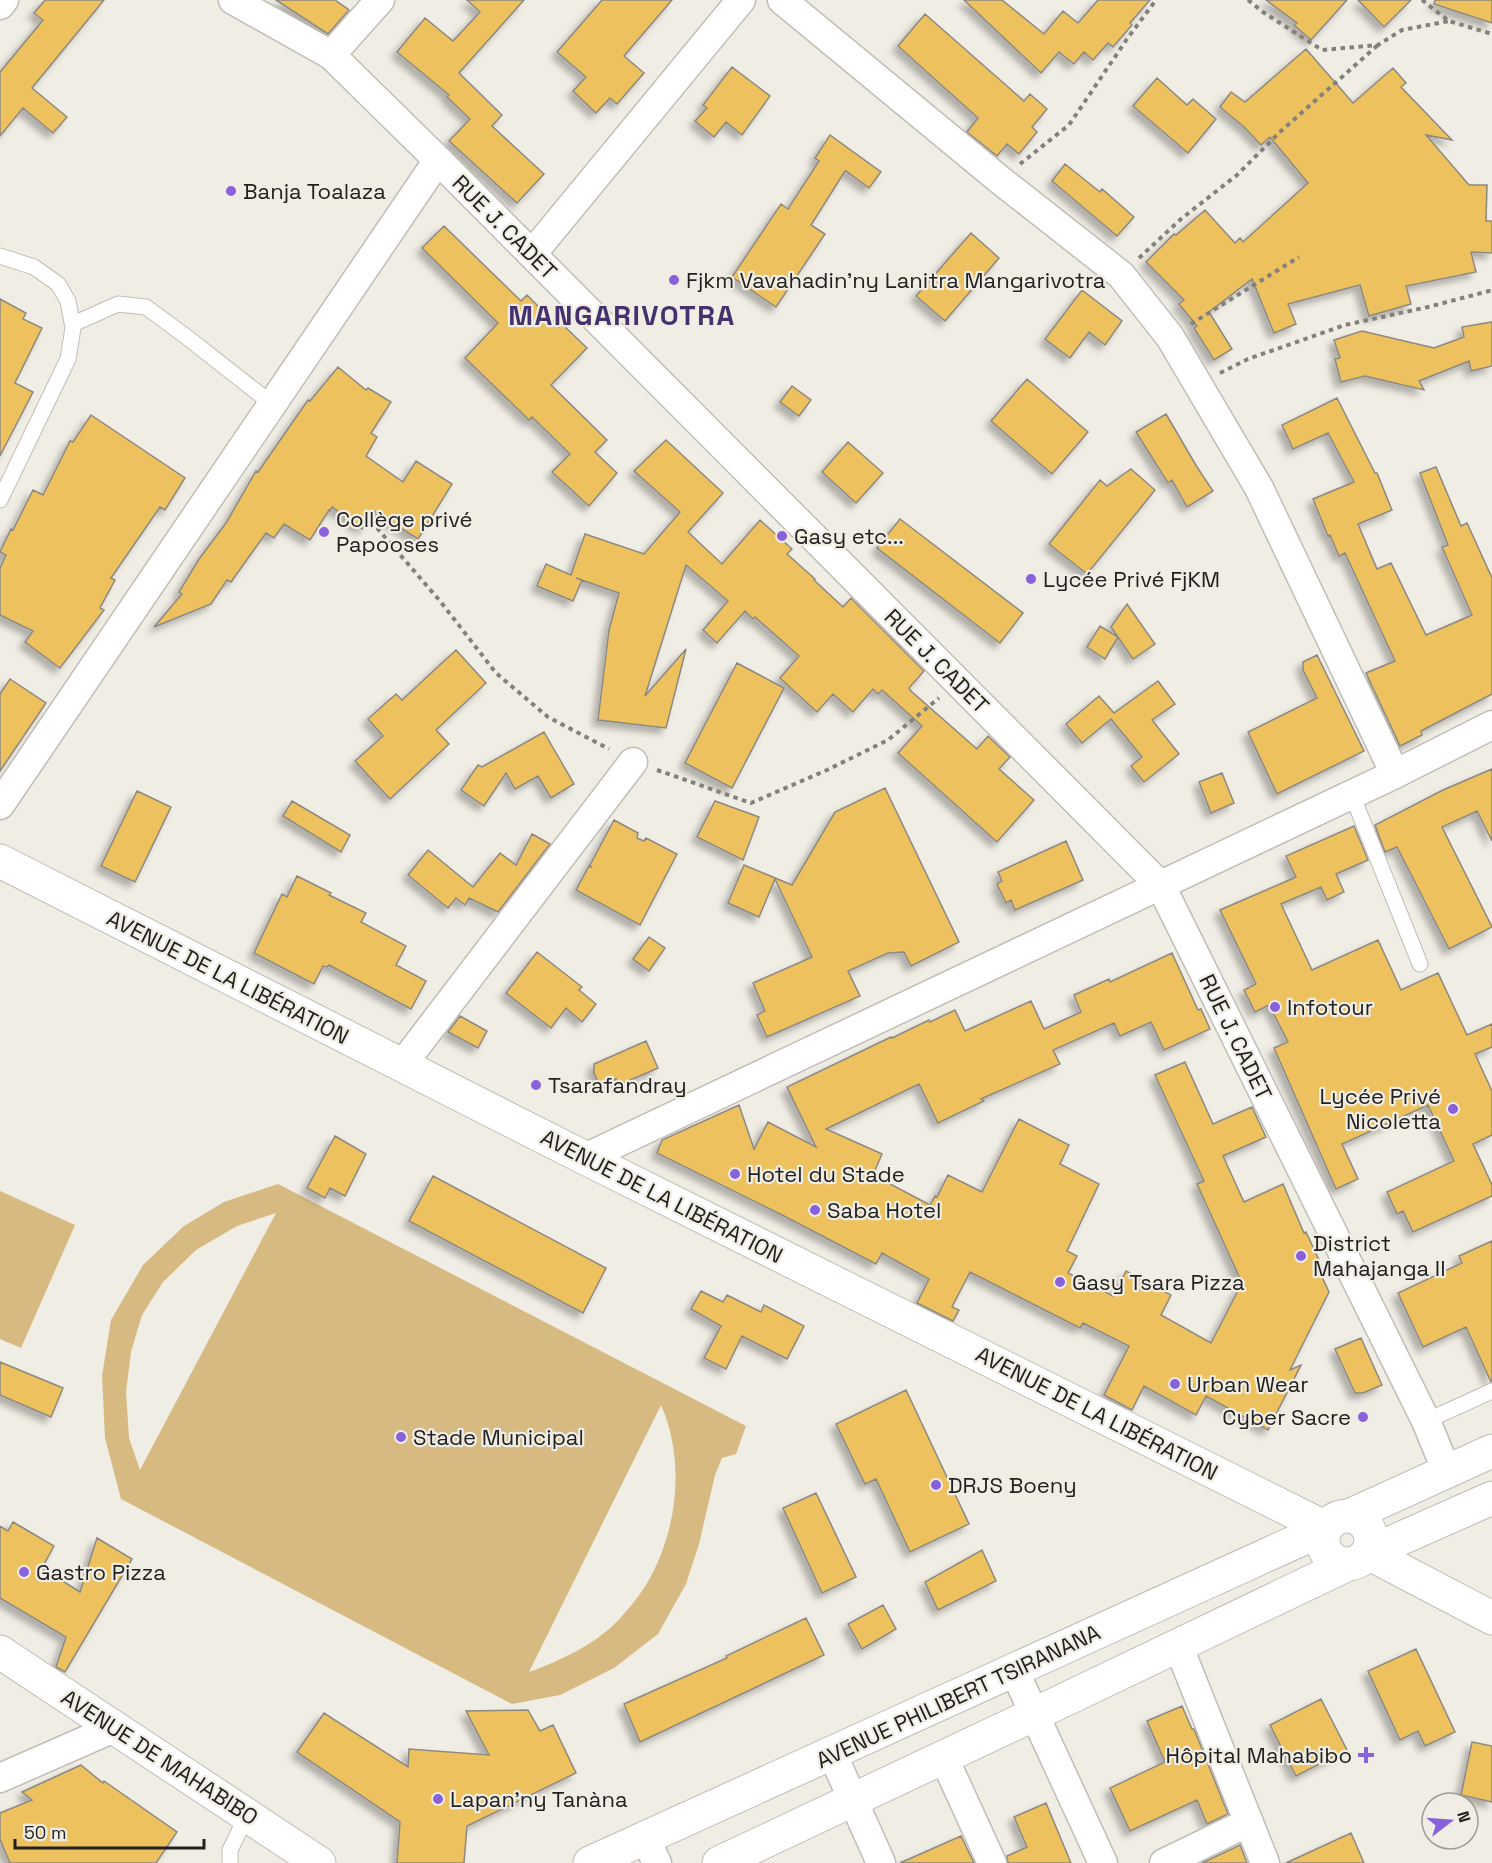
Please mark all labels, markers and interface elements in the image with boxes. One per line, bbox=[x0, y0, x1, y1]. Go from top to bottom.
street label: RUE J. CADET bbox=[447, 169, 563, 285]
place label: Banja Toalaza bbox=[243, 177, 386, 205]
marker: Banja Toalaza bbox=[224, 184, 238, 198]
place label: Fjkm Vavahadin'ny Lanitra Mangarivotra bbox=[686, 266, 1106, 294]
marker: Fjkm Vavahadin'ny Lanitra Mangarivotra bbox=[667, 273, 681, 287]
district label: MANGARIVOTRA bbox=[508, 297, 736, 333]
place label: Collège privé Papooses bbox=[336, 505, 473, 558]
place label: Gasy etc... bbox=[794, 522, 904, 550]
marker: Collège privé Papooses bbox=[317, 525, 331, 539]
marker: Gasy etc... bbox=[775, 529, 789, 543]
place label: Lycée Privé FjKM bbox=[1043, 565, 1220, 593]
marker: Lycée Privé FjKM bbox=[1024, 572, 1038, 586]
street label: RUE J. CADET bbox=[879, 603, 995, 719]
street label: AVENUE DE LA LIBÉRATION bbox=[102, 904, 354, 1050]
street label: RUE J. CADET bbox=[1193, 969, 1279, 1105]
place label: Infotour bbox=[1287, 993, 1373, 1021]
marker: Infotour bbox=[1268, 1000, 1282, 1014]
place label: Tsarafandray bbox=[548, 1071, 687, 1099]
marker: Tsarafandray bbox=[529, 1078, 543, 1092]
place label: Lycée Privé Nicoletta bbox=[1319, 1082, 1441, 1135]
marker: Lycée Privé Nicoletta bbox=[1446, 1102, 1460, 1116]
street label: AVENUE DE LA LIBÉRATION bbox=[536, 1123, 788, 1269]
place label: Hotel du Stade bbox=[747, 1160, 905, 1188]
marker: Hotel du Stade bbox=[728, 1167, 742, 1181]
place label: Saba Hotel bbox=[827, 1196, 941, 1224]
marker: Saba Hotel bbox=[808, 1203, 822, 1217]
place label: District Mahajanga II bbox=[1313, 1229, 1446, 1282]
marker: District Mahajanga II bbox=[1294, 1249, 1308, 1263]
place label: Gasy Tsara Pizza bbox=[1072, 1268, 1245, 1296]
marker: Gasy Tsara Pizza bbox=[1053, 1275, 1067, 1289]
street label: AVENUE DE LA LIBÉRATION bbox=[971, 1340, 1223, 1486]
place label: Urban Wear bbox=[1187, 1370, 1309, 1398]
marker: Urban Wear bbox=[1168, 1377, 1182, 1391]
place label: Cyber Sacre bbox=[1222, 1403, 1351, 1431]
marker: Cyber Sacre bbox=[1356, 1410, 1370, 1424]
place label: Stade Municipal bbox=[413, 1423, 584, 1451]
marker: Stade Municipal bbox=[394, 1430, 408, 1444]
place label: DRJS Boeny bbox=[948, 1471, 1077, 1499]
marker: DRJS Boeny bbox=[929, 1478, 943, 1492]
place label: Gastro Pizza bbox=[36, 1558, 166, 1586]
marker: Gastro Pizza bbox=[17, 1565, 31, 1579]
street label: AVENUE PHILIBERT TSIRANANA bbox=[811, 1618, 1105, 1774]
street label: AVENUE DE MAHABIBO bbox=[56, 1683, 264, 1831]
place label: Hôpital Mahabibo bbox=[1166, 1741, 1352, 1769]
marker: Hôpital Mahabibo bbox=[1357, 1746, 1375, 1764]
place label: Lapan'ny Tanàna bbox=[450, 1785, 628, 1813]
north arrow bbox=[1420, 1791, 1480, 1851]
marker: Lapan'ny Tanàna bbox=[431, 1792, 445, 1806]
text: N bbox=[1452, 1809, 1475, 1825]
scale bar bbox=[15, 1812, 204, 1850]
text: 50 m bbox=[24, 1821, 66, 1844]

